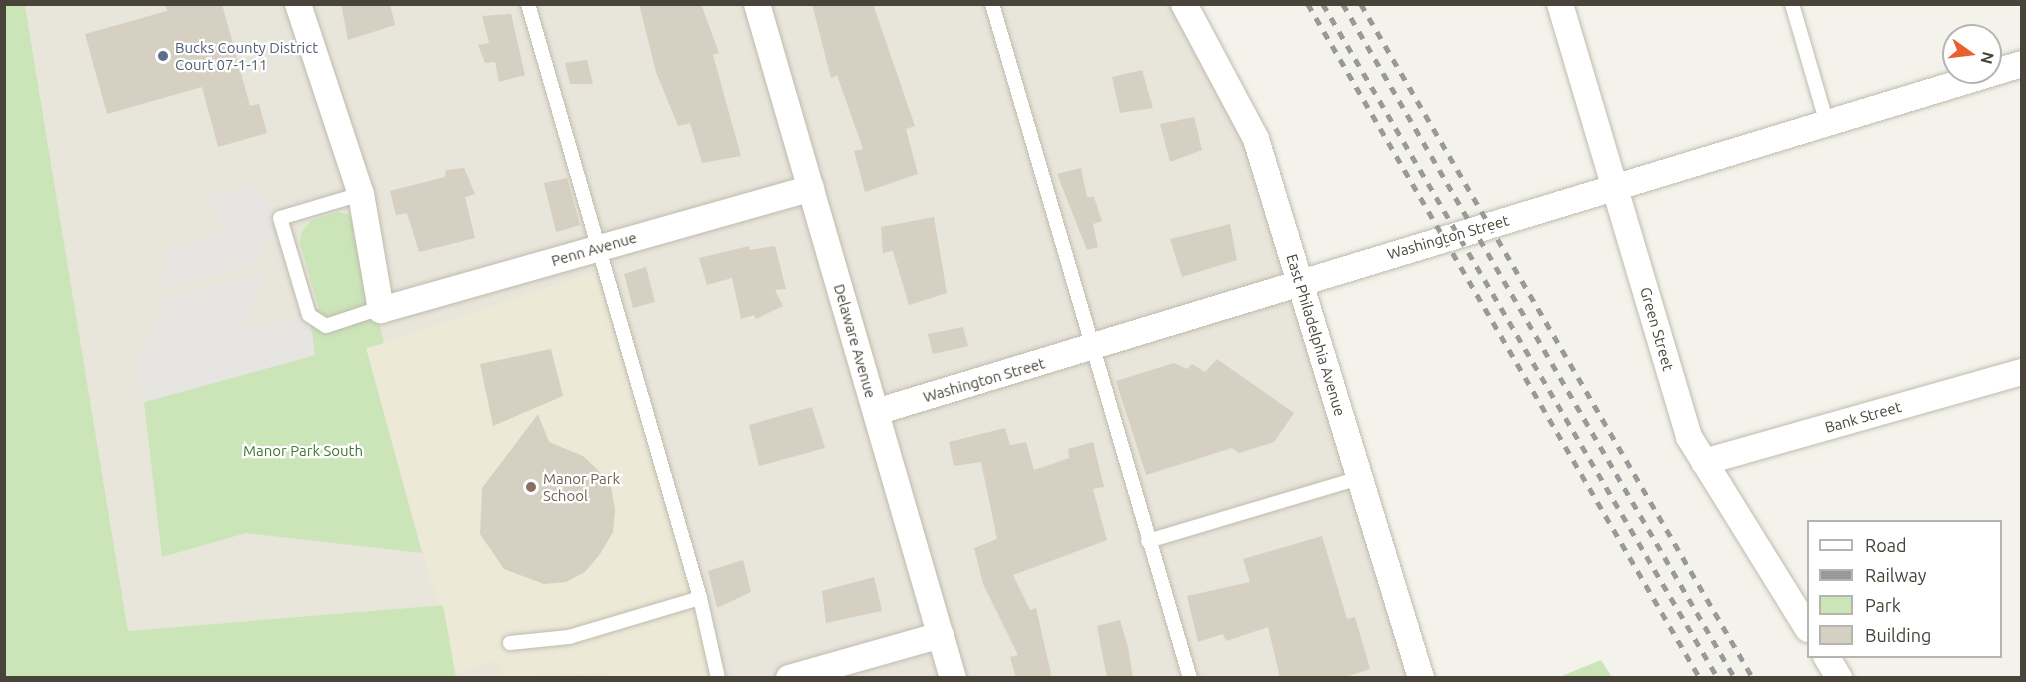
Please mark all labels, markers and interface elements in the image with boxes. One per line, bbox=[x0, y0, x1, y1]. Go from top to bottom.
north arrow bbox=[1942, 24, 2002, 84]
place label: Bucks County District Court 07-1-11 bbox=[175, 38, 318, 73]
marker: Bucks County District Court 07-1-11 bbox=[156, 49, 170, 63]
text: N bbox=[1977, 50, 1998, 66]
street label: Washington Street bbox=[1385, 211, 1511, 263]
street label: Penn Avenue bbox=[549, 228, 639, 270]
street label: East Philadelphia Avenue bbox=[1283, 252, 1349, 418]
street label: Delaware Avenue bbox=[830, 282, 880, 400]
street label: Green Street bbox=[1636, 285, 1678, 373]
street label: Washington Street bbox=[921, 354, 1047, 406]
street label: Bank Street bbox=[1823, 398, 1903, 436]
park label: Manor Park South bbox=[243, 442, 363, 460]
place label: Manor Park School bbox=[543, 469, 620, 504]
marker: Manor Park School bbox=[524, 480, 538, 494]
legend bbox=[1807, 520, 2002, 658]
text: Road bbox=[1865, 535, 1907, 555]
text: Railway bbox=[1865, 565, 1926, 585]
text: Park bbox=[1865, 595, 1901, 615]
text: Building bbox=[1865, 625, 1931, 645]

